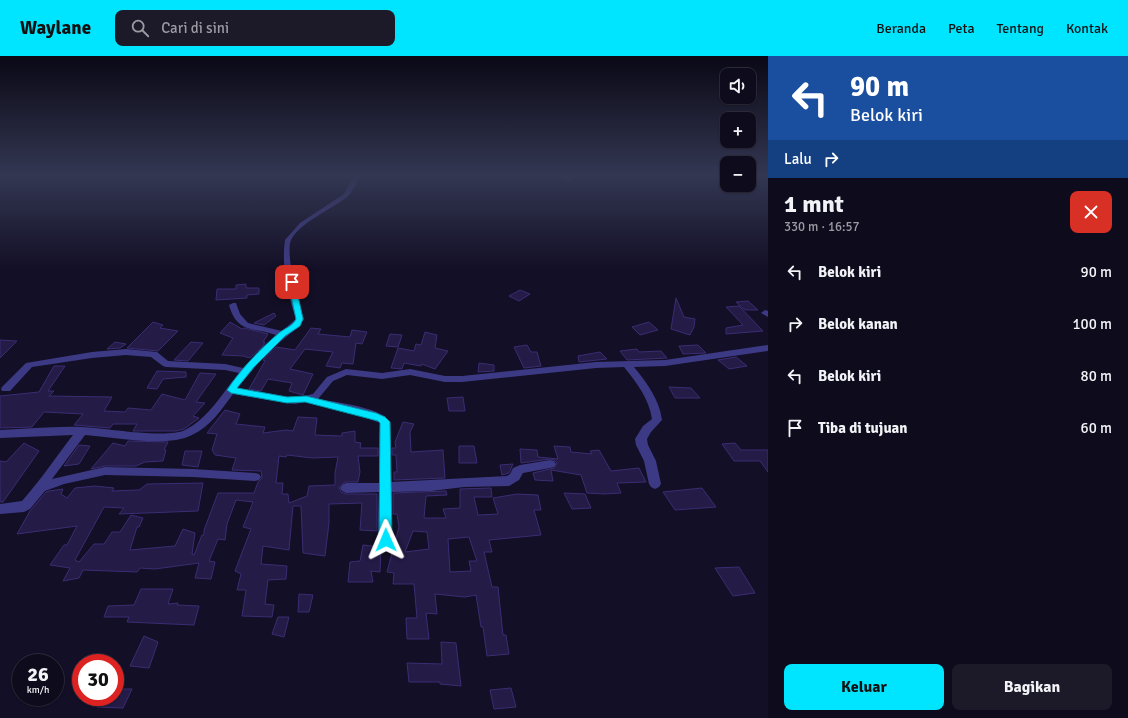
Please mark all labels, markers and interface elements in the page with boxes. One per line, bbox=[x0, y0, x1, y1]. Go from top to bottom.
search box bbox=[115, 10, 395, 46]
text: Waylane bbox=[20, 16, 91, 40]
icon: search bbox=[129, 17, 151, 39]
text: Cari di sini bbox=[161, 19, 229, 37]
text: Beranda bbox=[876, 20, 926, 37]
text: Peta bbox=[948, 20, 975, 37]
text: Tentang bbox=[997, 20, 1044, 37]
text: Kontak bbox=[1066, 20, 1108, 37]
map controls bbox=[720, 68, 756, 192]
button: sound bbox=[720, 68, 756, 104]
text: 90 m bbox=[850, 70, 909, 104]
icon: left bbox=[784, 72, 836, 124]
text: Belok kiri bbox=[850, 104, 923, 126]
button: + bbox=[720, 112, 756, 148]
icon: right bbox=[820, 148, 842, 170]
text: Lalu bbox=[784, 150, 812, 168]
button: − bbox=[720, 156, 756, 192]
text: 1 mnt bbox=[784, 189, 844, 219]
button: close bbox=[1070, 191, 1112, 233]
text: 330 m · 16:57 bbox=[784, 219, 860, 235]
icon: left bbox=[784, 261, 806, 283]
text: Belok kiri bbox=[818, 263, 881, 281]
text: 90 m bbox=[1081, 263, 1112, 281]
pin bbox=[275, 265, 309, 299]
icon: arrive bbox=[281, 271, 303, 293]
icon: right bbox=[784, 313, 806, 335]
text: Belok kanan bbox=[818, 315, 898, 333]
text: 100 m bbox=[1072, 315, 1112, 333]
icon: left bbox=[784, 365, 806, 387]
text: Belok kiri bbox=[818, 367, 881, 385]
text: 80 m bbox=[1081, 367, 1112, 385]
icon: arrive bbox=[784, 417, 806, 439]
text: Tiba di tujuan bbox=[818, 419, 908, 437]
text: 60 m bbox=[1081, 419, 1112, 437]
position arrow bbox=[365, 519, 407, 561]
speed limit sign: 30 bbox=[72, 654, 124, 706]
text: 26 bbox=[27, 662, 49, 687]
button: Keluar bbox=[784, 664, 944, 710]
button: Bagikan bbox=[952, 664, 1112, 710]
text: km/h bbox=[27, 684, 49, 696]

